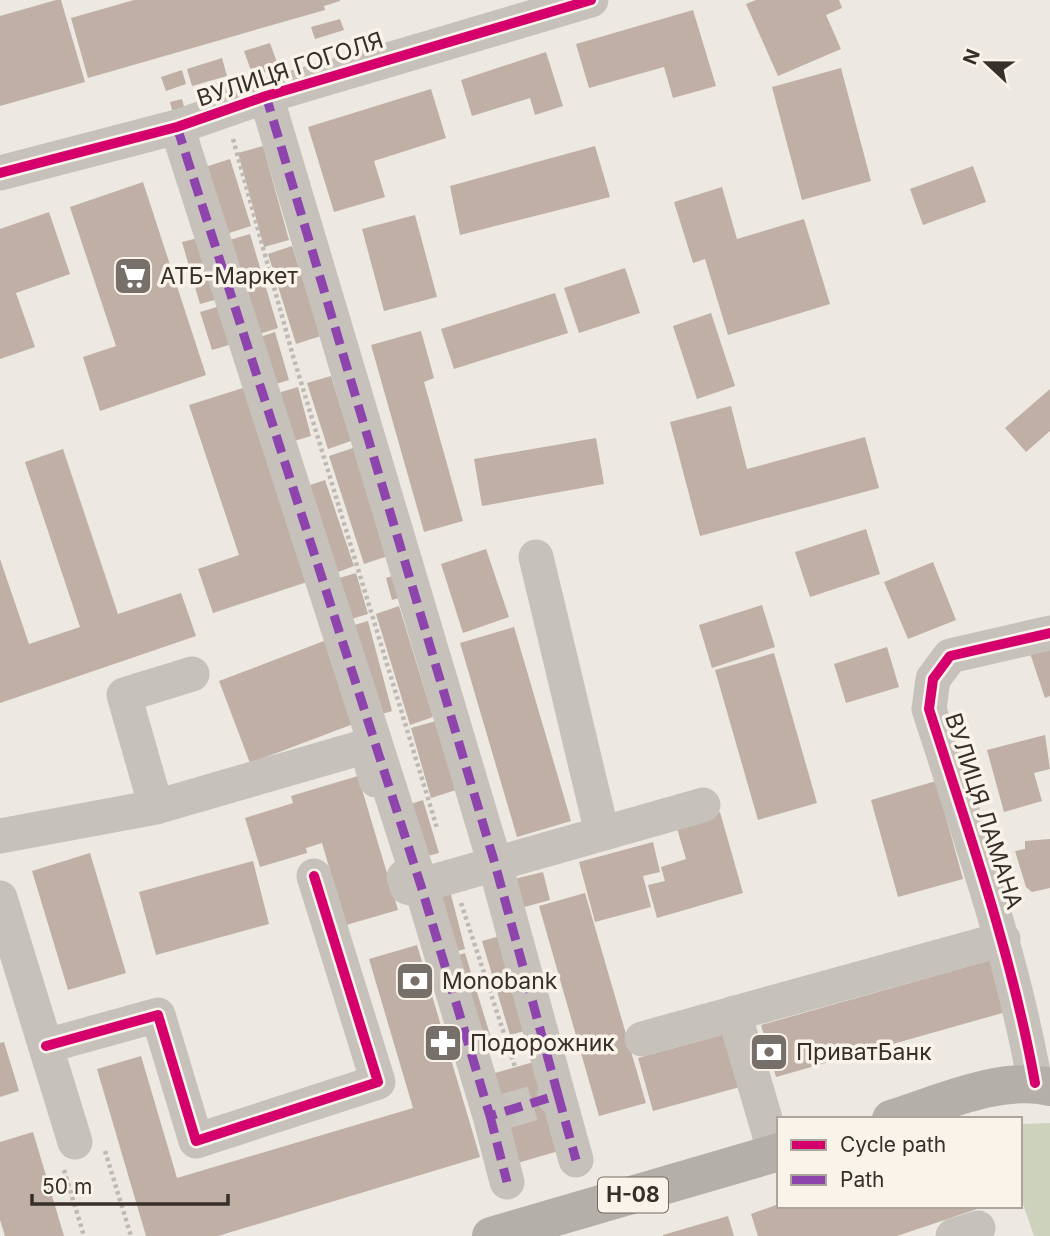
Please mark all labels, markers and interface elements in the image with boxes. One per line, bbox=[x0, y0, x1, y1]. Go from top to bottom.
street label: ВУЛИЦЯ ГОГОЛЯ bbox=[193, 26, 387, 112]
north arrow bbox=[952, 28, 1022, 98]
text: N bbox=[958, 46, 985, 68]
supermarket icon: АТБ-Маркет bbox=[112, 255, 154, 297]
place label: АТБ-Маркет bbox=[160, 262, 298, 290]
street label: ВУЛИЦЯ ЛАМАНА bbox=[939, 709, 1029, 913]
bank icon: Monobank bbox=[394, 960, 436, 1002]
place label: Monobank bbox=[442, 967, 558, 995]
pharmacy icon: Подорожник bbox=[422, 1022, 464, 1064]
place label: Подорожник bbox=[470, 1029, 615, 1057]
bank icon: ПриватБанк bbox=[748, 1031, 790, 1073]
place label: ПриватБанк bbox=[796, 1038, 932, 1066]
legend bbox=[777, 1117, 1022, 1208]
text: Cycle path bbox=[840, 1132, 946, 1157]
scale bar bbox=[32, 1162, 228, 1206]
text: Path bbox=[840, 1167, 885, 1192]
text: 50 m bbox=[42, 1174, 92, 1199]
road number: Н-08 bbox=[598, 1178, 668, 1212]

